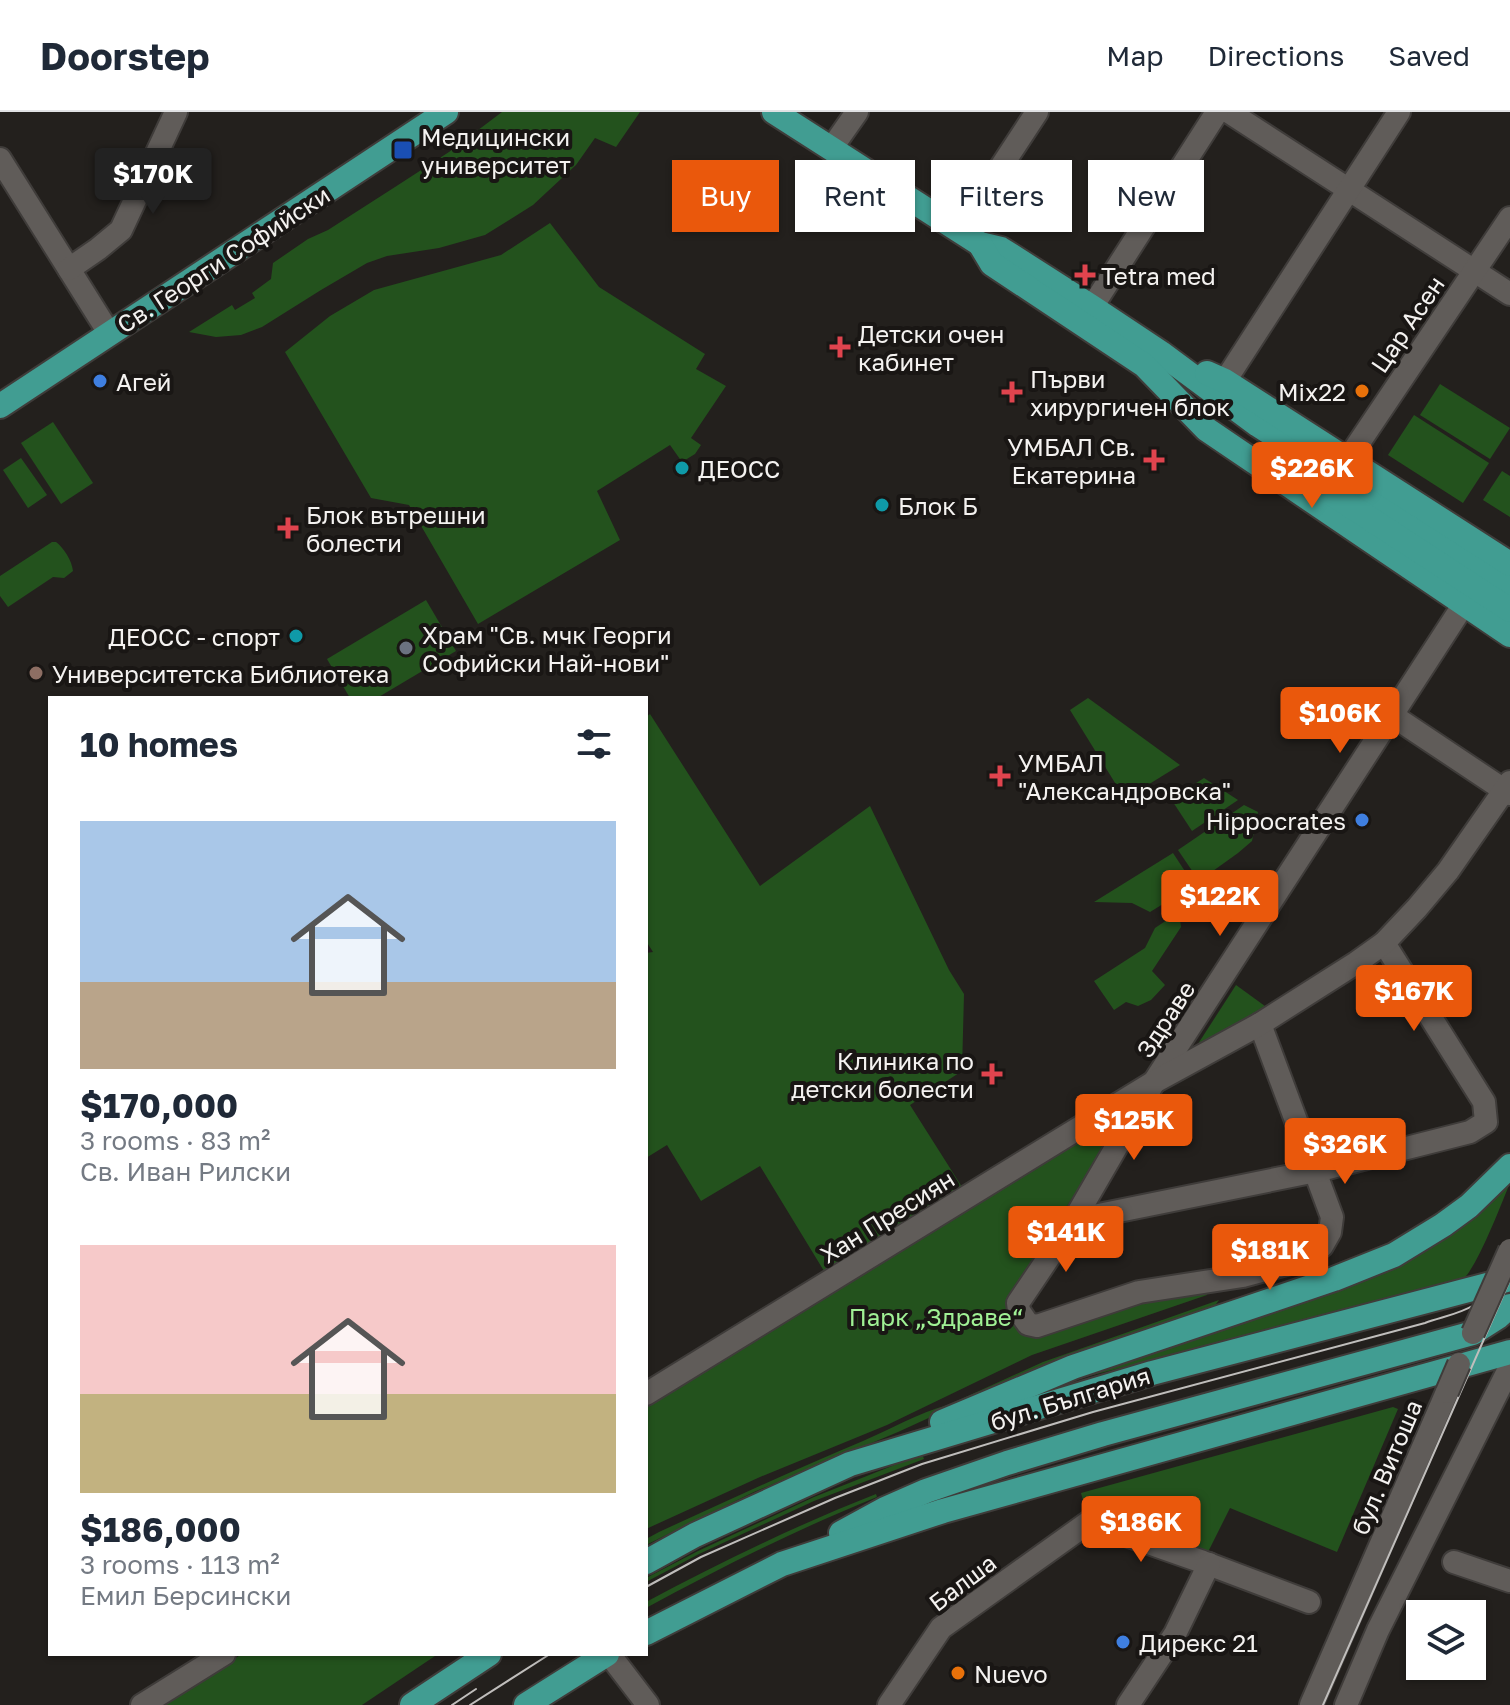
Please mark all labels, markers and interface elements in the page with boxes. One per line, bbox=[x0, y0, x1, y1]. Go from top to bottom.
text: Doorstep bbox=[40, 33, 210, 78]
text: Map bbox=[1106, 39, 1163, 72]
text: Directions bbox=[1207, 39, 1344, 72]
text: Saved bbox=[1388, 39, 1470, 72]
place label: Медицински университет bbox=[421, 122, 571, 179]
marker: Медицински университет bbox=[392, 139, 414, 161]
pin: $170K bbox=[97, 148, 209, 216]
text: $170K bbox=[113, 158, 193, 189]
chip: Buy bbox=[672, 160, 779, 232]
chip: Rent bbox=[795, 160, 915, 232]
chip: Filters bbox=[931, 160, 1072, 232]
chip: New bbox=[1088, 160, 1204, 232]
street label: Св. Георги Софийски bbox=[111, 179, 335, 339]
place label: Tetra med bbox=[1101, 261, 1216, 290]
marker: Tetra med bbox=[1076, 266, 1094, 284]
street label: Цар Асен bbox=[1364, 270, 1450, 378]
place label: Детски очен кабинет bbox=[858, 319, 1004, 376]
marker: Детски очен кабинет bbox=[829, 336, 851, 358]
place label: Първи хирургичен блок bbox=[1030, 364, 1230, 421]
place label: Агей bbox=[116, 367, 171, 396]
marker: Агей bbox=[91, 372, 109, 390]
place label: Mix22 bbox=[1278, 377, 1346, 406]
marker: Първи хирургичен блок bbox=[1001, 381, 1023, 403]
marker: Mix22 bbox=[1353, 382, 1371, 400]
place label: УМБАЛ Св. Екатерина bbox=[1007, 432, 1136, 489]
pin: $226K bbox=[1256, 442, 1368, 510]
marker: УМБАЛ Св. Екатерина bbox=[1143, 449, 1165, 471]
text: $226K bbox=[1270, 452, 1354, 483]
place label: ДЕОСС bbox=[698, 454, 780, 483]
marker: ДЕОСС bbox=[673, 459, 691, 477]
place label: Блок Б bbox=[898, 491, 978, 520]
marker: Блок Б bbox=[873, 496, 891, 514]
place label: Блок вътрешни болести bbox=[306, 500, 486, 557]
marker: Блок вътрешни болести bbox=[277, 517, 299, 539]
place label: Храм "Св. мчк Георги Софийски Най-нови" bbox=[422, 620, 672, 677]
place label: ДЕОСС - спорт bbox=[108, 622, 280, 651]
marker: ДЕОСС - спорт bbox=[287, 627, 305, 645]
marker: Храм "Св. мчк Георги Софийски Най-нови" bbox=[397, 639, 415, 657]
place label: Университетска Библиотека bbox=[52, 659, 389, 688]
marker: Университетска Библиотека bbox=[27, 664, 45, 682]
pin: $106K bbox=[1284, 687, 1396, 755]
text: $106K bbox=[1298, 697, 1382, 728]
icon: filters bbox=[572, 722, 616, 766]
text: 10 homes bbox=[80, 724, 238, 764]
place label: УМБАЛ "Александровска" bbox=[1018, 748, 1231, 805]
marker: УМБАЛ "Александровска" bbox=[989, 765, 1011, 787]
place label: Hippocrates bbox=[1206, 806, 1346, 835]
marker: Hippocrates bbox=[1353, 811, 1371, 829]
pin: $122K bbox=[1164, 870, 1276, 938]
icon: home bbox=[276, 873, 420, 1017]
text: $122K bbox=[1179, 880, 1261, 911]
pin: $167K bbox=[1358, 965, 1470, 1033]
street label: Здраве bbox=[1130, 975, 1200, 1063]
text: $167K bbox=[1374, 975, 1454, 1006]
place label: Клиника по детски болести bbox=[791, 1046, 974, 1103]
marker: Клиника по детски болести bbox=[981, 1063, 1003, 1085]
text: $170,000 bbox=[80, 1085, 238, 1125]
pin: $125K bbox=[1078, 1094, 1190, 1162]
text: $125K bbox=[1093, 1104, 1175, 1135]
pin: $326K bbox=[1289, 1118, 1401, 1186]
text: 3 rooms · 83 m² bbox=[80, 1125, 270, 1156]
text: $326K bbox=[1303, 1128, 1387, 1159]
text: Св. Иван Рилски bbox=[80, 1156, 291, 1187]
street label: Хан Пресиян bbox=[815, 1163, 959, 1269]
pin: $141K bbox=[1010, 1206, 1122, 1274]
text: $141K bbox=[1026, 1216, 1106, 1247]
pin: $181K bbox=[1214, 1224, 1326, 1292]
text: $181K bbox=[1230, 1234, 1310, 1265]
icon: home bbox=[276, 1297, 420, 1441]
park label: Парк „Здраве“ bbox=[849, 1302, 1023, 1331]
street label: бул. България bbox=[987, 1360, 1153, 1436]
street label: бул. Витоша bbox=[1345, 1395, 1427, 1539]
pin: $186K bbox=[1085, 1496, 1197, 1564]
text: $186K bbox=[1100, 1506, 1182, 1537]
text: $186,000 bbox=[80, 1509, 241, 1549]
street label: Балша bbox=[923, 1547, 1001, 1617]
text: 3 rooms · 113 m² bbox=[80, 1549, 280, 1580]
text: Емил Берсински bbox=[80, 1580, 291, 1611]
map controls bbox=[1406, 1600, 1486, 1680]
button: layers bbox=[1406, 1600, 1486, 1680]
place label: Дирекс 21 bbox=[1139, 1628, 1258, 1657]
marker: Дирекс 21 bbox=[1114, 1633, 1132, 1651]
place label: Nuevo bbox=[974, 1659, 1048, 1688]
marker: Nuevo bbox=[949, 1664, 967, 1682]

